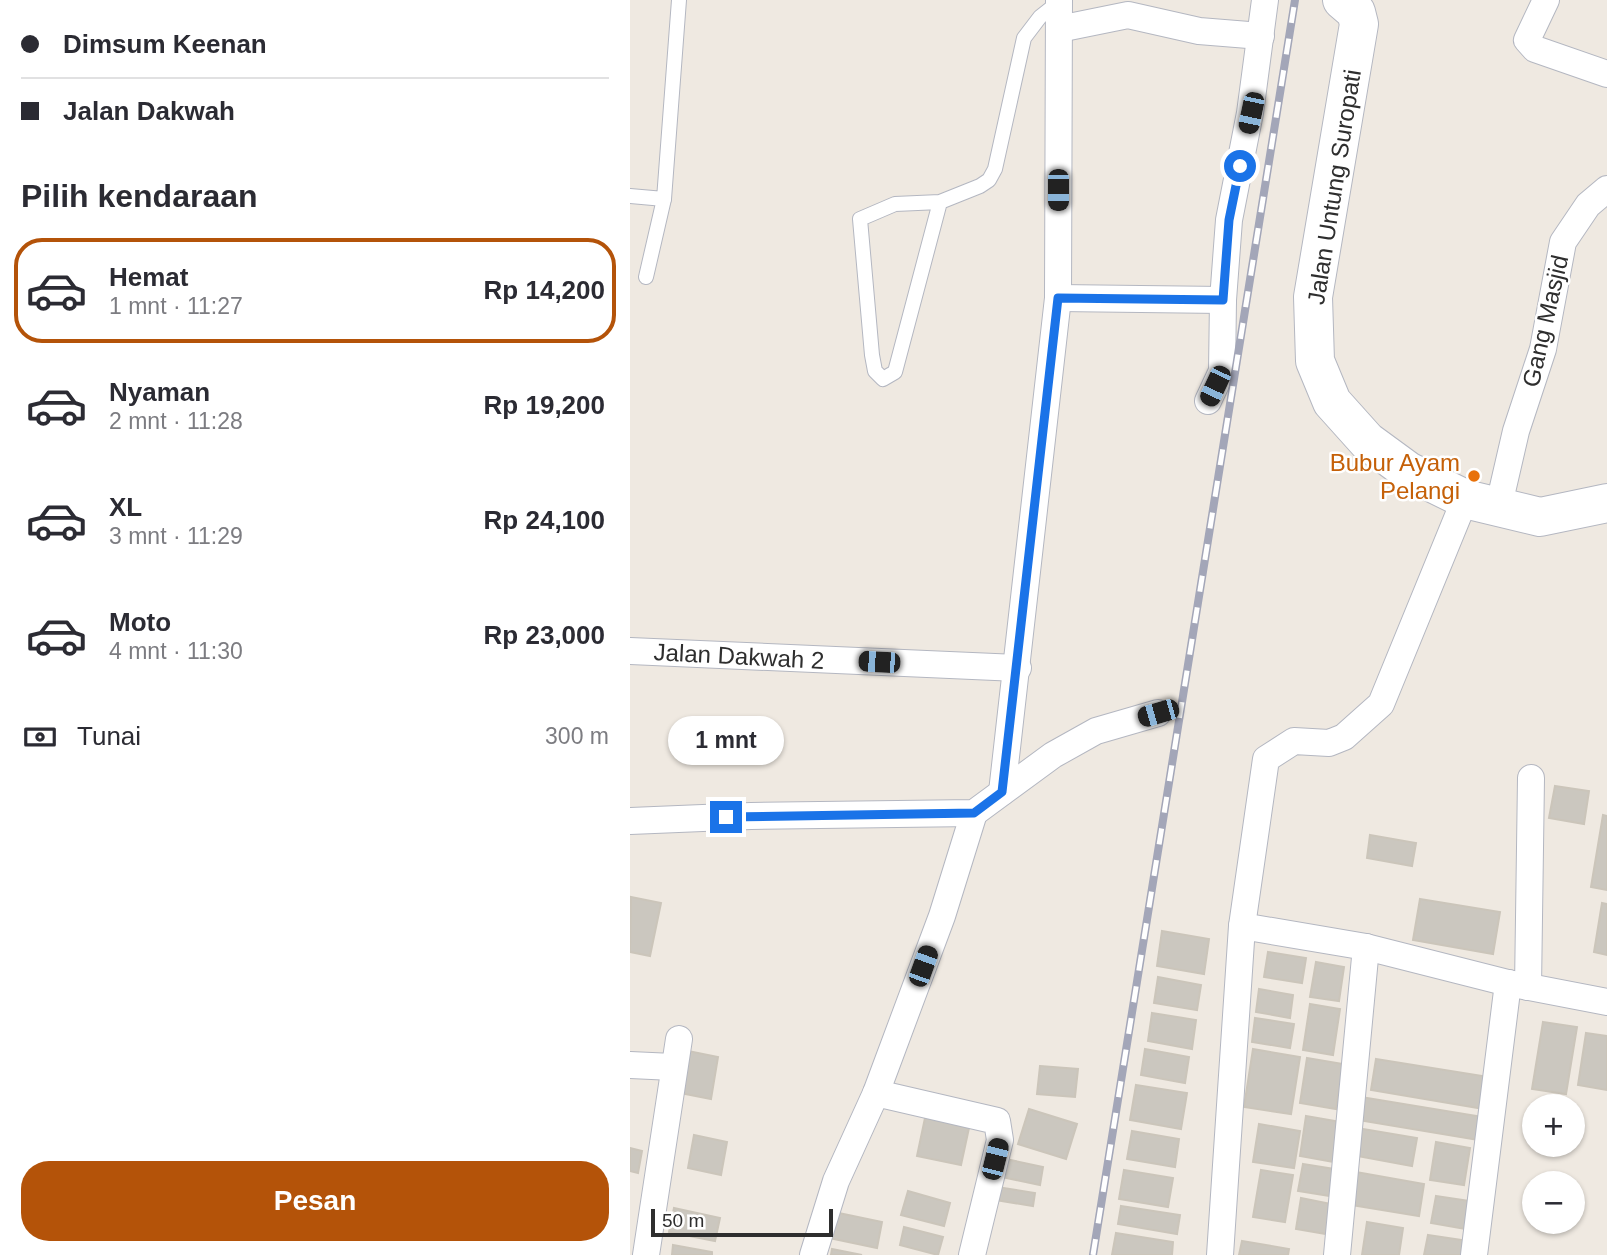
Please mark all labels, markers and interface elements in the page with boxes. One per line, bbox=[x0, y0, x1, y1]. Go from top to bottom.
text: Dimsum Keenan bbox=[63, 29, 267, 59]
street label: Jalan Untung Suropati bbox=[1302, 68, 1366, 306]
car bbox=[1237, 90, 1266, 136]
text: Jalan Dakwah bbox=[63, 96, 235, 126]
route start bbox=[1224, 150, 1256, 182]
car bbox=[1048, 169, 1069, 211]
text: Pilih kendaraan bbox=[21, 178, 258, 214]
street label: Gang Masjid bbox=[1517, 252, 1573, 390]
icon: car bbox=[25, 259, 88, 322]
text: Hemat bbox=[109, 262, 188, 292]
text: Rp 14,200 bbox=[484, 275, 605, 305]
text: 1 mnt · 11:27 bbox=[109, 293, 243, 319]
car bbox=[1197, 363, 1234, 409]
icon: car bbox=[25, 374, 88, 437]
text: Nyaman bbox=[109, 377, 210, 407]
text: Rp 19,200 bbox=[484, 390, 605, 420]
text: 2 mnt · 11:28 bbox=[109, 408, 243, 434]
place label: Bubur Ayam Pelangi bbox=[1330, 449, 1460, 504]
marker: Bubur Ayam Pelangi bbox=[1466, 468, 1482, 484]
icon: car bbox=[25, 489, 88, 552]
text: XL bbox=[109, 492, 142, 522]
text: Rp 24,100 bbox=[484, 505, 605, 535]
text: 3 mnt · 11:29 bbox=[109, 523, 243, 549]
icon: car bbox=[25, 604, 88, 667]
text: Moto bbox=[109, 607, 171, 637]
text: Rp 23,000 bbox=[484, 620, 605, 650]
text: 4 mnt · 11:30 bbox=[109, 638, 243, 664]
street label: Jalan Dakwah 2 bbox=[653, 638, 825, 674]
car bbox=[858, 650, 901, 674]
car bbox=[1135, 697, 1182, 729]
callout: 1 mnt bbox=[668, 716, 784, 764]
icon: cash bbox=[21, 718, 59, 756]
text: Tunai bbox=[77, 721, 141, 751]
text: 300 m bbox=[545, 723, 609, 749]
text: 1 mnt bbox=[695, 727, 757, 753]
route end bbox=[710, 801, 742, 833]
car bbox=[906, 943, 941, 989]
map controls bbox=[1522, 1094, 1585, 1234]
button: + bbox=[1522, 1094, 1585, 1157]
car bbox=[980, 1136, 1011, 1182]
button: Pesan bbox=[21, 1161, 609, 1241]
button: − bbox=[1522, 1171, 1585, 1234]
scale bar bbox=[651, 1206, 833, 1238]
text: 50 m bbox=[662, 1210, 704, 1231]

